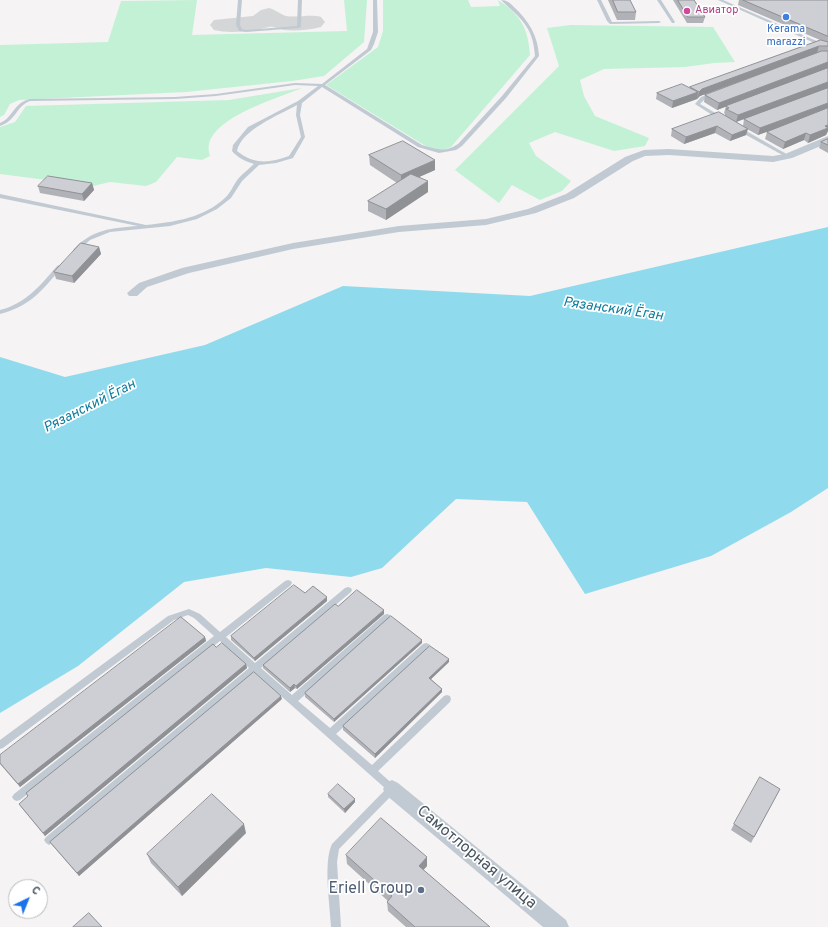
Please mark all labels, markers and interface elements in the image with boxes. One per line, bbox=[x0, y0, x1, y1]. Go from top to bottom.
place label: Авиатор bbox=[695, 4, 738, 18]
marker: Авиатор bbox=[682, 6, 692, 16]
marker: Kerama marazzi bbox=[781, 12, 791, 22]
place label: Kerama marazzi bbox=[766, 23, 806, 49]
water label: Рязанский Ёган bbox=[562, 295, 664, 325]
water label: Рязанский Ёган bbox=[41, 377, 139, 437]
street label: Самотлорная улица bbox=[412, 802, 540, 914]
north arrow bbox=[8, 879, 48, 919]
place label: Eriell Group bbox=[329, 880, 413, 900]
text: С bbox=[28, 883, 43, 898]
marker: Eriell Group bbox=[416, 885, 426, 895]

